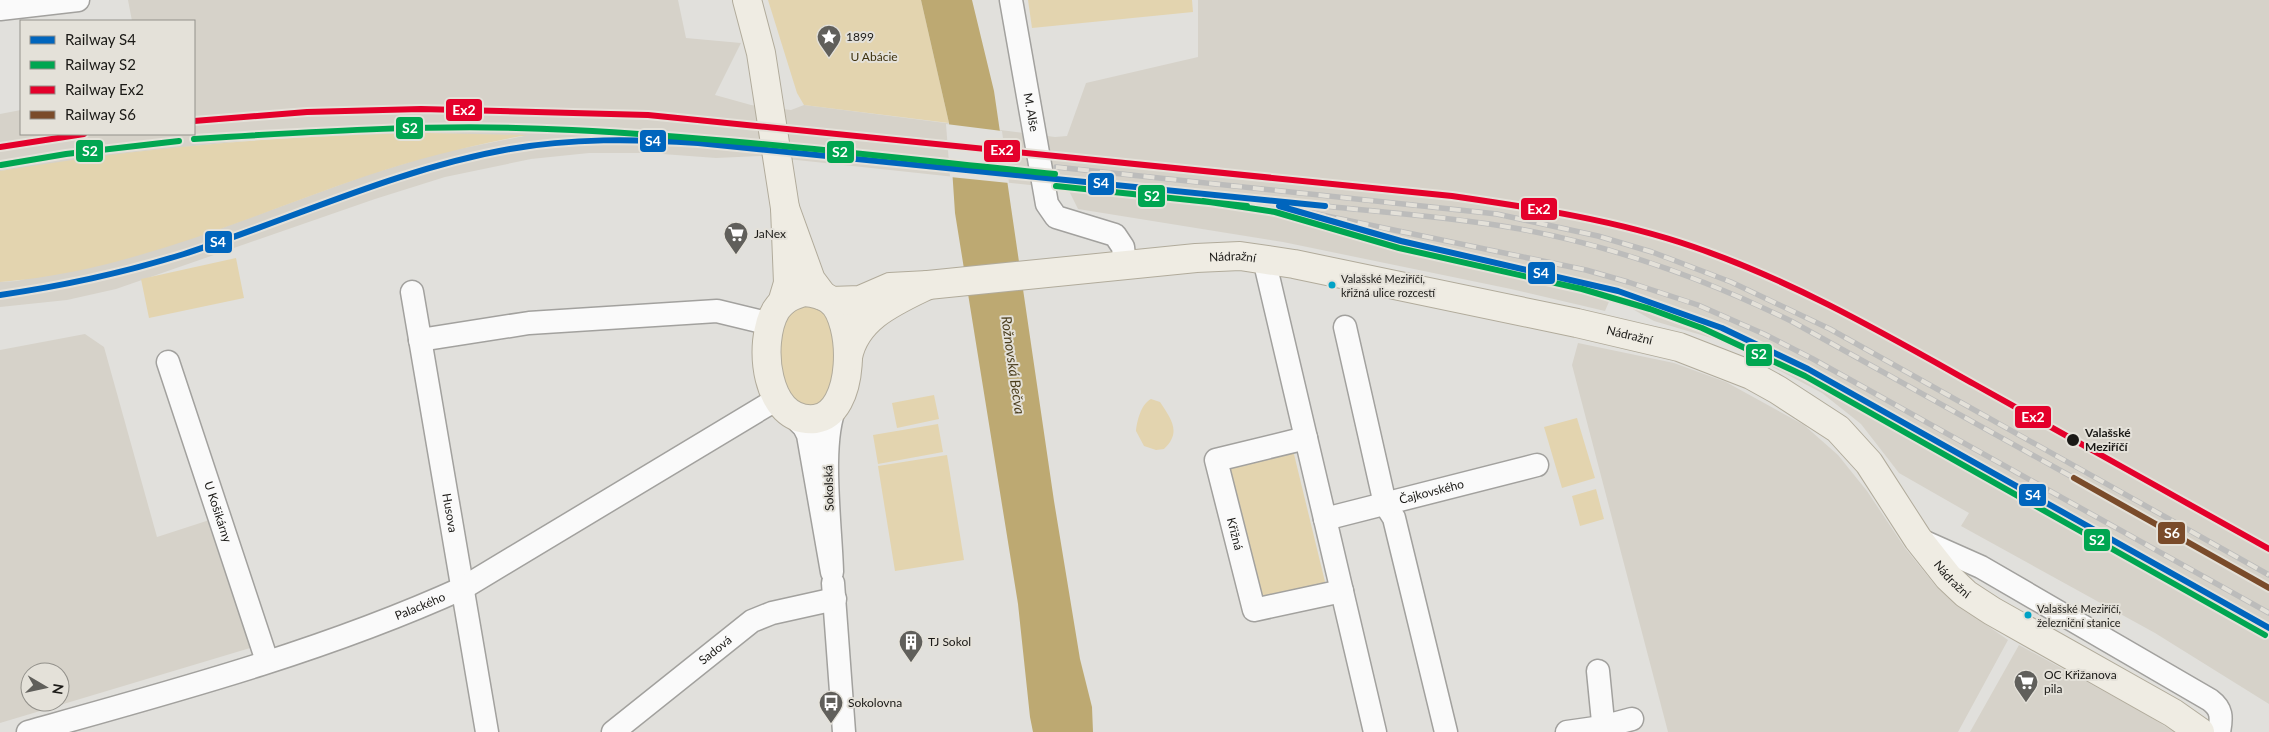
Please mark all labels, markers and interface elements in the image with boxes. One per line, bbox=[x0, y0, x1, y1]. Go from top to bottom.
legend bbox=[20, 20, 195, 135]
place icon: 1899 bbox=[816, 24, 842, 58]
place label: 1899 bbox=[846, 29, 874, 44]
text: Railway S4 bbox=[65, 30, 136, 48]
park label: U Abácie bbox=[850, 49, 898, 64]
text: Railway S2 bbox=[65, 55, 136, 73]
text: Railway Ex2 bbox=[65, 80, 144, 98]
street label: M. Alše bbox=[1021, 92, 1042, 133]
line badge: Ex2 bbox=[445, 98, 483, 122]
text: Ex2 bbox=[452, 101, 476, 118]
text: Railway S6 bbox=[65, 105, 136, 123]
line badge: S2 bbox=[395, 116, 424, 140]
text: S2 bbox=[402, 119, 418, 136]
line badge: S4 bbox=[639, 129, 667, 153]
text: S4 bbox=[645, 132, 661, 149]
line badge: S2 bbox=[75, 139, 104, 163]
line badge: Ex2 bbox=[983, 139, 1021, 163]
line badge: S2 bbox=[826, 140, 855, 164]
text: Ex2 bbox=[990, 141, 1014, 158]
text: S2 bbox=[82, 142, 98, 159]
text: S2 bbox=[832, 143, 848, 160]
line badge: S4 bbox=[1087, 172, 1115, 196]
text: S4 bbox=[1093, 174, 1109, 191]
line badge: S2 bbox=[1137, 184, 1166, 208]
text: S2 bbox=[1144, 187, 1160, 204]
line badge: Ex2 bbox=[1520, 197, 1558, 221]
text: Ex2 bbox=[1527, 200, 1551, 217]
supermarket icon: JaNex bbox=[723, 221, 749, 255]
place label: JaNex bbox=[754, 226, 786, 241]
line badge: S4 bbox=[204, 230, 233, 254]
text: S4 bbox=[210, 233, 226, 250]
street label: Nádražní bbox=[1209, 248, 1258, 265]
line badge: S4 bbox=[1527, 261, 1556, 285]
text: S4 bbox=[1533, 264, 1549, 281]
place label: Valašské Meziříčí, křižná ulice rozcestí bbox=[1341, 272, 1436, 299]
marker: Valašské Meziříčí, křižná ulice rozcestí bbox=[1327, 280, 1337, 290]
water label: Rožnovská Bečva bbox=[998, 315, 1029, 415]
street label: Nádražní bbox=[1605, 322, 1655, 348]
line badge: S2 bbox=[1745, 343, 1773, 367]
text: S2 bbox=[1751, 345, 1767, 362]
line badge: Ex2 bbox=[2014, 405, 2052, 429]
text: Ex2 bbox=[2021, 408, 2045, 425]
place label: Valašské Meziříčí bbox=[2084, 425, 2131, 454]
marker: Valašské Meziříčí bbox=[2065, 432, 2081, 448]
street label: Sokolská bbox=[820, 465, 837, 511]
street label: Čajkovského bbox=[1398, 476, 1466, 507]
street label: U Košikárny bbox=[201, 479, 235, 545]
line badge: S4 bbox=[2018, 483, 2047, 507]
text: S4 bbox=[2025, 486, 2041, 503]
street label: Husova bbox=[439, 492, 461, 534]
street label: Křižná bbox=[1224, 516, 1247, 552]
line badge: S6 bbox=[2157, 521, 2186, 545]
text: S6 bbox=[2164, 524, 2180, 541]
line badge: S2 bbox=[2083, 528, 2111, 552]
text: S2 bbox=[2089, 531, 2105, 548]
street label: Nádražní bbox=[1931, 557, 1974, 602]
street label: Palackého bbox=[393, 589, 448, 623]
place label: Valašské Meziříčí, železniční stanice bbox=[2037, 602, 2121, 629]
marker: Valašské Meziříčí, železniční stanice bbox=[2023, 610, 2033, 620]
building icon: TJ Sokol bbox=[898, 629, 924, 663]
street label: Sadová bbox=[696, 632, 735, 668]
place label: TJ Sokol bbox=[928, 634, 971, 649]
north arrow bbox=[20, 662, 70, 712]
place label: OC Křižanova pila bbox=[2044, 667, 2117, 696]
supermarket icon: OC Křižanova pila bbox=[2013, 669, 2039, 703]
text: N bbox=[49, 682, 68, 696]
bus stop icon: Sokolovna bbox=[818, 690, 844, 724]
place label: Sokolovna bbox=[848, 695, 902, 710]

